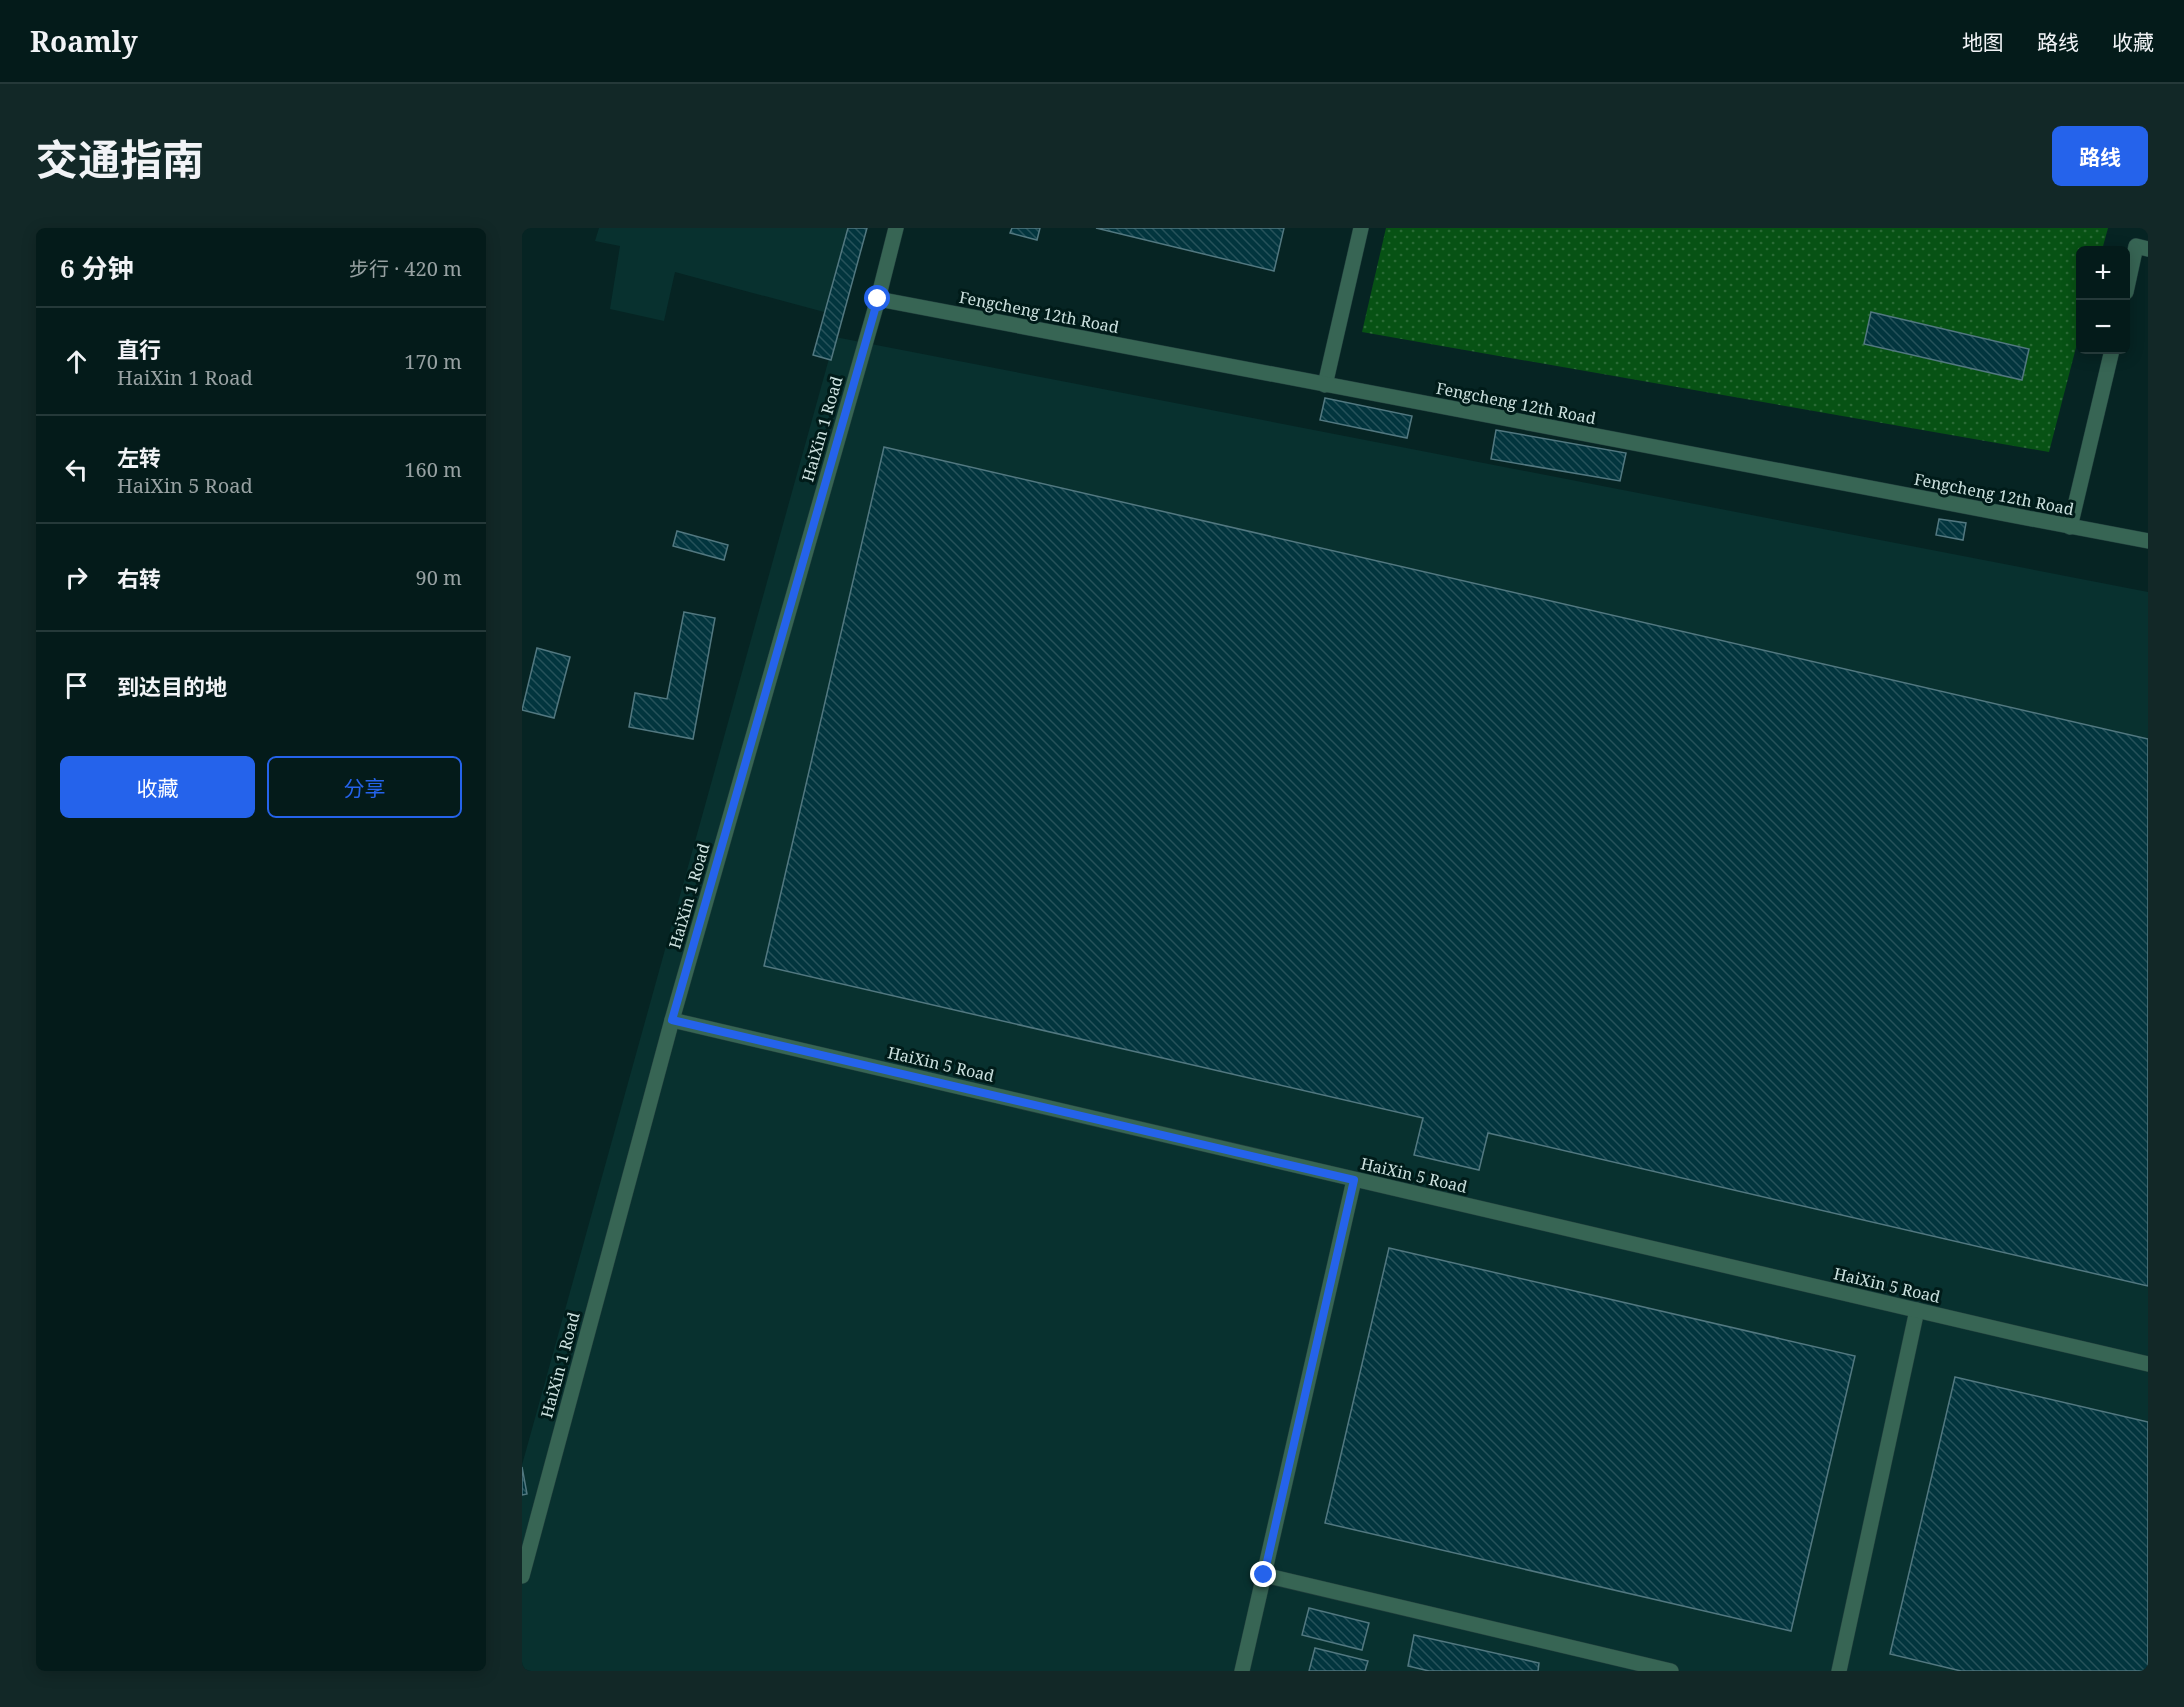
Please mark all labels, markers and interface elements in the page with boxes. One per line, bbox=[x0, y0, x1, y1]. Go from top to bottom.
text: Roamly bbox=[30, 22, 138, 60]
text: 地图 bbox=[1962, 28, 2004, 56]
text: 路线 bbox=[2037, 28, 2079, 56]
text: 收藏 bbox=[2112, 28, 2154, 56]
button: 路线 bbox=[2052, 126, 2148, 186]
text: 交通指南 bbox=[36, 130, 204, 187]
map controls bbox=[2076, 246, 2130, 354]
button: + bbox=[2076, 246, 2130, 300]
text: 6 分钟 bbox=[60, 250, 133, 286]
text: 步行 · 420 m bbox=[349, 255, 462, 282]
route start bbox=[864, 285, 890, 311]
street label: Fengcheng 12th Road bbox=[957, 286, 1121, 338]
button: − bbox=[2076, 300, 2130, 354]
text: 直行 bbox=[117, 334, 161, 364]
icon: ahead bbox=[60, 345, 93, 378]
text: 170 m bbox=[404, 348, 462, 375]
text: HaiXin 1 Road bbox=[117, 364, 253, 391]
street label: HaiXin 1 Road bbox=[796, 374, 848, 484]
street label: Fengcheng 12th Road bbox=[1434, 377, 1598, 429]
text: 左转 bbox=[117, 442, 161, 472]
icon: left bbox=[60, 453, 93, 486]
text: 160 m bbox=[404, 456, 462, 483]
street label: Fengcheng 12th Road bbox=[1912, 468, 2076, 520]
text: HaiXin 5 Road bbox=[117, 472, 253, 499]
icon: right bbox=[60, 561, 93, 594]
text: 右转 bbox=[117, 563, 161, 593]
text: 90 m bbox=[416, 564, 462, 591]
icon: arrive bbox=[60, 669, 93, 702]
text: 到达目的地 bbox=[117, 671, 227, 701]
button: 收藏 bbox=[60, 756, 255, 818]
button: 分享 bbox=[267, 756, 462, 818]
street label: HaiXin 1 Road bbox=[663, 841, 715, 951]
street label: HaiXin 5 Road bbox=[886, 1041, 997, 1087]
street label: HaiXin 5 Road bbox=[1359, 1152, 1470, 1198]
street label: HaiXin 5 Road bbox=[1832, 1262, 1943, 1308]
street label: HaiXin 1 Road bbox=[535, 1310, 585, 1420]
route end bbox=[1250, 1561, 1276, 1587]

